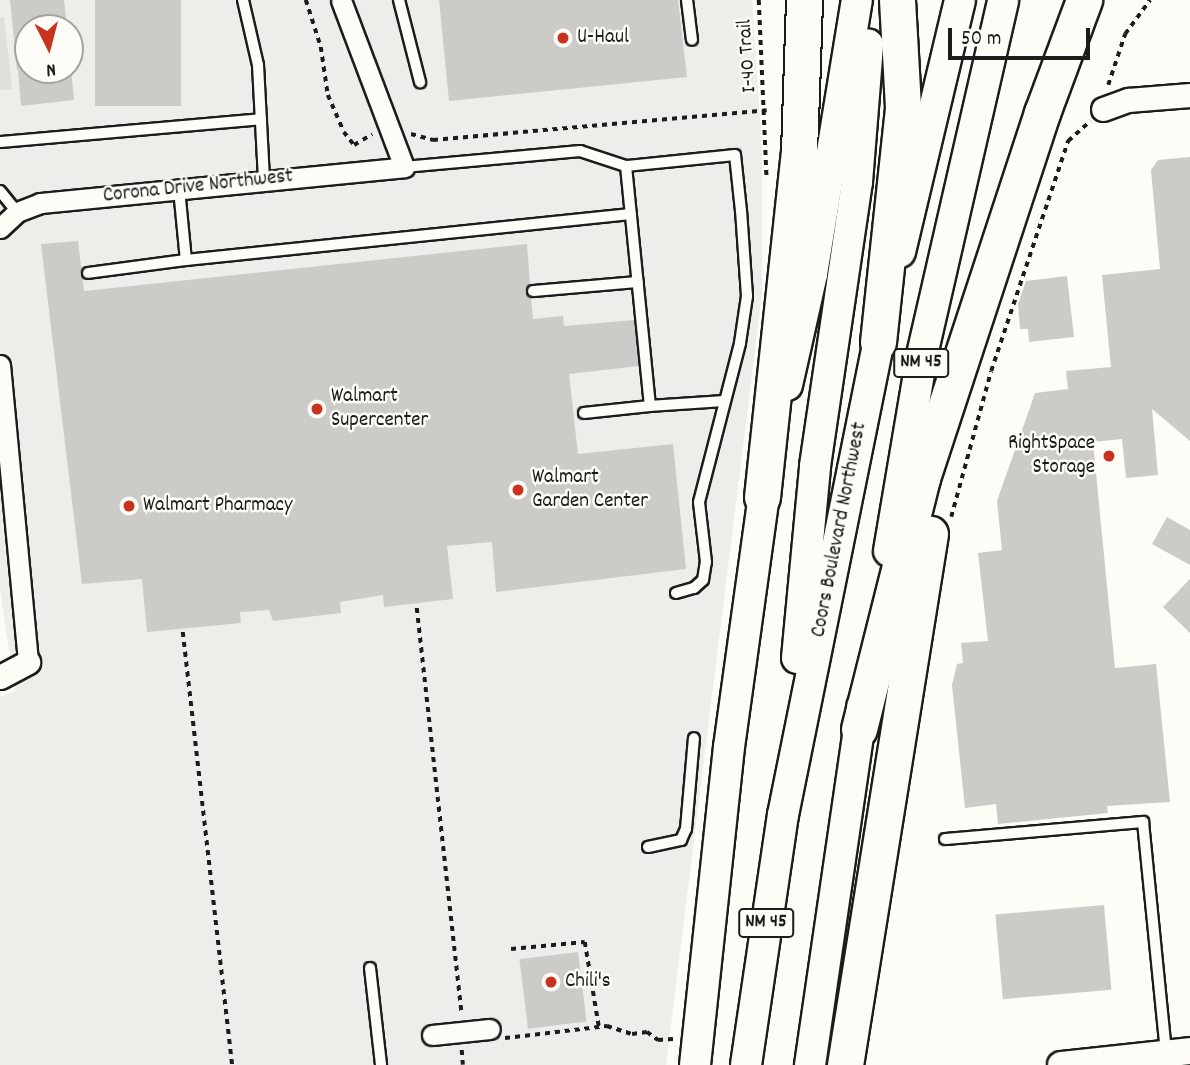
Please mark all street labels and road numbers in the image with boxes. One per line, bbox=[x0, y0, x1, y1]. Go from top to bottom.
street label: I-40 Trail bbox=[733, 18, 763, 94]
street label: Corona Drive Northwest bbox=[102, 165, 294, 209]
road number: NM 45 bbox=[893, 348, 949, 378]
street label: Coors Boulevard Northwest bbox=[807, 420, 873, 640]
road number: NM 45 bbox=[738, 908, 794, 939]

